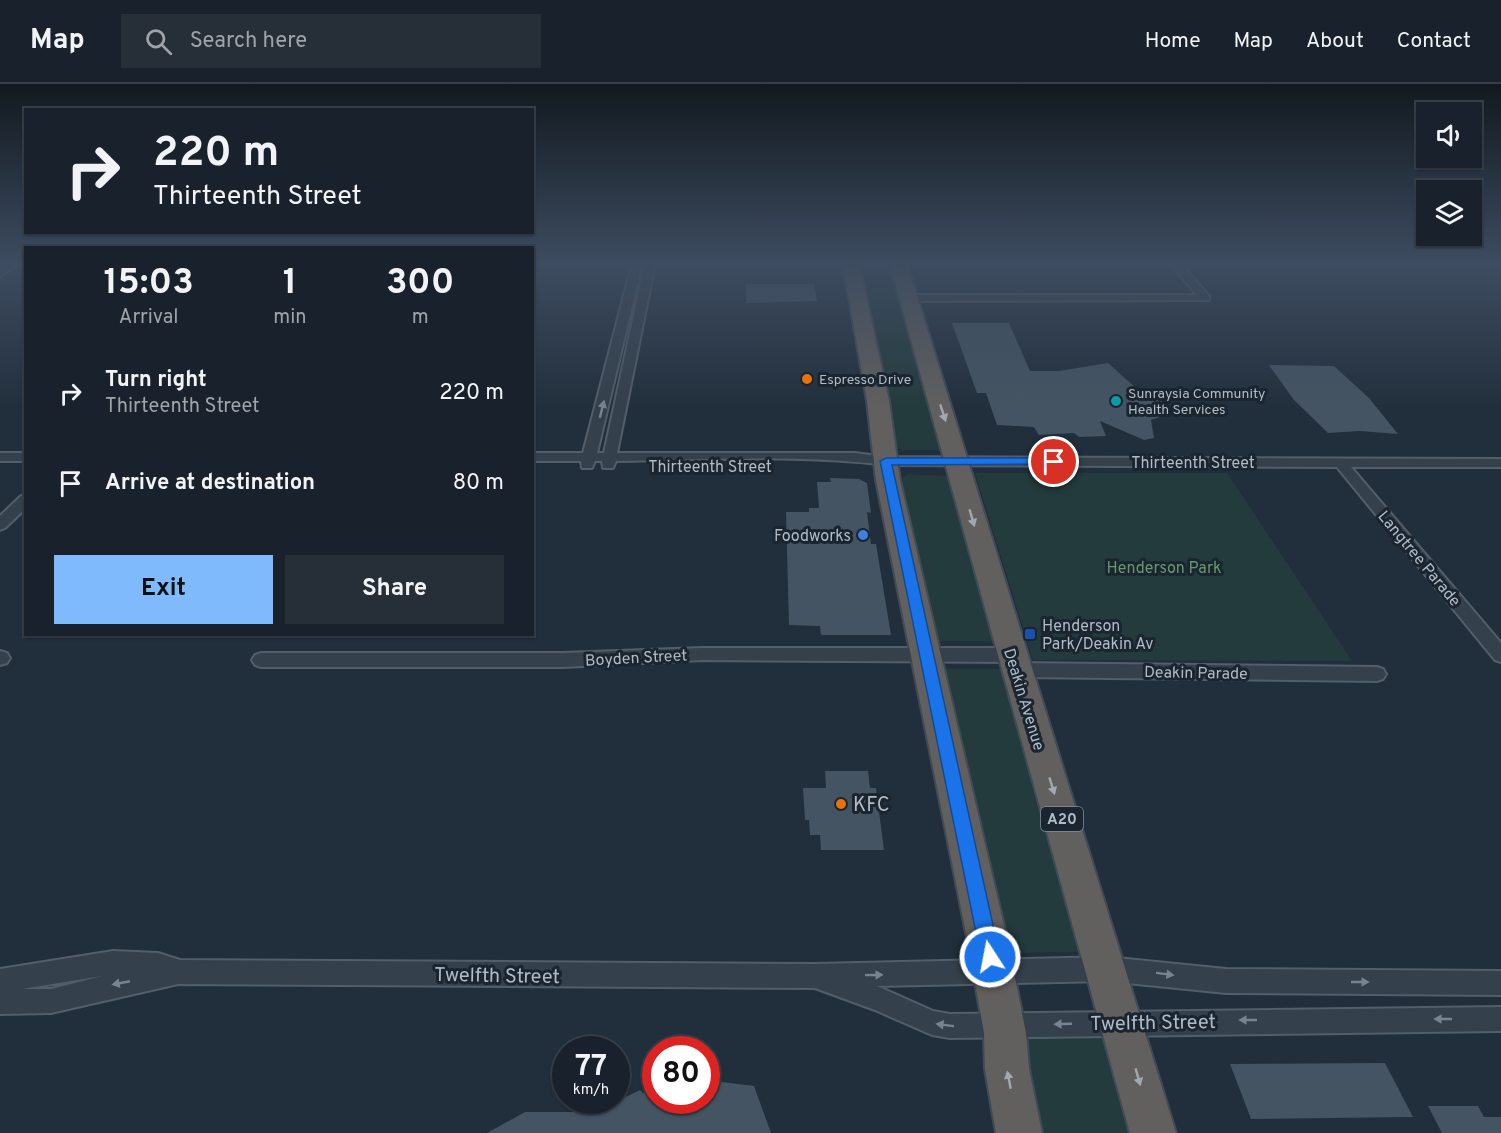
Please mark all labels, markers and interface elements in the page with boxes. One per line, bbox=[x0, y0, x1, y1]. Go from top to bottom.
search box bbox=[121, 14, 541, 68]
text: Map bbox=[30, 23, 85, 59]
icon: search bbox=[142, 25, 175, 58]
text: Search here bbox=[190, 28, 307, 55]
text: Home bbox=[1145, 28, 1201, 55]
text: Map bbox=[1234, 28, 1273, 55]
text: About bbox=[1306, 28, 1364, 55]
text: Contact bbox=[1397, 28, 1471, 55]
map controls bbox=[1416, 102, 1482, 246]
button: sound bbox=[1416, 102, 1482, 168]
text: 220 m bbox=[153, 128, 279, 181]
icon: right bbox=[54, 132, 132, 210]
text: Thirteenth Street bbox=[153, 180, 362, 214]
button: layers bbox=[1416, 180, 1482, 246]
text: 15:03 bbox=[103, 261, 194, 307]
text: 1 bbox=[283, 261, 297, 307]
text: 300 bbox=[386, 261, 455, 307]
text: Arrival bbox=[119, 305, 178, 331]
text: min bbox=[273, 305, 307, 331]
text: m bbox=[412, 305, 429, 331]
text: Turn right bbox=[105, 367, 207, 394]
marker: Espresso Drive bbox=[800, 372, 814, 386]
place label: Espresso Drive bbox=[819, 372, 911, 389]
icon: right bbox=[54, 377, 87, 410]
text: 220 m bbox=[439, 380, 504, 407]
place label: Sunraysia Community Health Services bbox=[1128, 386, 1265, 419]
text: Thirteenth Street bbox=[105, 394, 260, 420]
marker: Sunraysia Community Health Services bbox=[1109, 394, 1123, 408]
one-way arrow bbox=[597, 399, 607, 418]
one-way arrow bbox=[939, 404, 948, 422]
pin bbox=[1028, 436, 1079, 487]
icon: arrive bbox=[1037, 445, 1070, 478]
street label: Thirteenth Street bbox=[1131, 454, 1255, 474]
street label: Thirteenth Street bbox=[648, 458, 772, 478]
icon: arrive bbox=[54, 467, 87, 500]
text: Arrive at destination bbox=[105, 470, 315, 497]
text: 80 m bbox=[453, 470, 504, 497]
street label: Langtree Parade bbox=[1373, 507, 1464, 611]
one-way arrow bbox=[968, 509, 977, 527]
place label: Foodworks bbox=[774, 527, 851, 547]
marker: Foodworks bbox=[856, 528, 870, 542]
button: Exit bbox=[54, 555, 273, 624]
button: Share bbox=[285, 555, 504, 624]
park label: Henderson Park bbox=[1106, 559, 1222, 579]
place label: Henderson Park/Deakin Av bbox=[1042, 617, 1153, 655]
marker: Henderson Park/Deakin Av bbox=[1023, 627, 1037, 641]
street label: Boyden Street bbox=[584, 646, 688, 672]
street label: Deakin Avenue bbox=[998, 646, 1048, 753]
street label: Deakin Parade bbox=[1144, 663, 1248, 685]
one-way arrow bbox=[1048, 777, 1057, 795]
place label: KFC bbox=[853, 793, 890, 819]
marker: KFC bbox=[834, 797, 848, 811]
road number: A20 bbox=[1041, 807, 1083, 831]
position arrow bbox=[958, 925, 1022, 989]
street label: Twelfth Street bbox=[434, 963, 560, 991]
one-way arrow bbox=[864, 970, 883, 980]
one-way arrow bbox=[1156, 970, 1175, 979]
one-way arrow bbox=[1350, 977, 1369, 987]
one-way arrow bbox=[111, 979, 130, 988]
street label: Twelfth Street bbox=[1090, 1010, 1216, 1038]
one-way arrow bbox=[1433, 1014, 1452, 1024]
one-way arrow bbox=[1238, 1016, 1257, 1025]
one-way arrow bbox=[1053, 1019, 1072, 1028]
one-way arrow bbox=[936, 1020, 955, 1030]
speed limit sign: 80 bbox=[642, 1036, 720, 1114]
text: 77 bbox=[575, 1049, 607, 1086]
one-way arrow bbox=[1134, 1068, 1143, 1086]
one-way arrow bbox=[1004, 1070, 1013, 1089]
text: km/h bbox=[573, 1081, 609, 1100]

